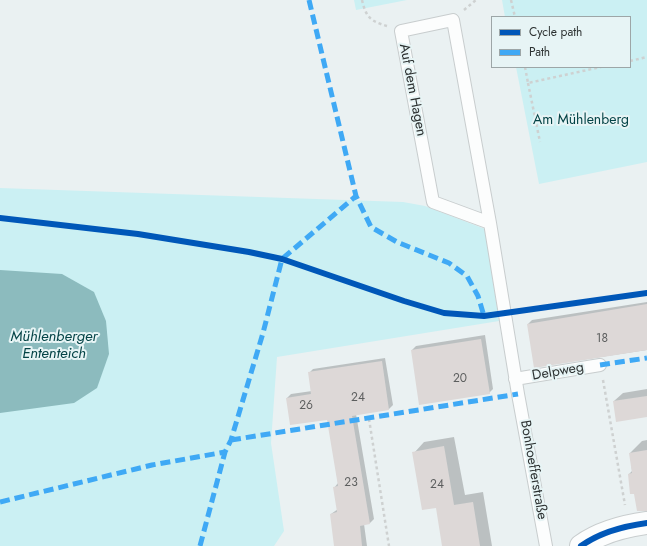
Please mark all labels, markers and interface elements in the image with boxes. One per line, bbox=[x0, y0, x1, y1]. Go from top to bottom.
legend bbox=[491, 16, 631, 68]
text: Cycle path bbox=[529, 23, 582, 41]
street label: Auf dem Hagen bbox=[395, 42, 429, 138]
text: Path bbox=[529, 43, 550, 61]
park label: Am Mühlenberg bbox=[533, 113, 629, 129]
water label: Mühlenberger Ententeich bbox=[11, 328, 97, 363]
house number: 18 bbox=[596, 332, 608, 346]
street label: Delpweg bbox=[531, 359, 585, 385]
house number: 20 bbox=[453, 372, 467, 386]
house number: 24 bbox=[351, 391, 365, 405]
house number: 26 bbox=[299, 399, 313, 413]
street label: Bonhoefferstraße bbox=[516, 419, 550, 521]
house number: 23 bbox=[344, 476, 358, 490]
house number: 24 bbox=[430, 478, 444, 492]

